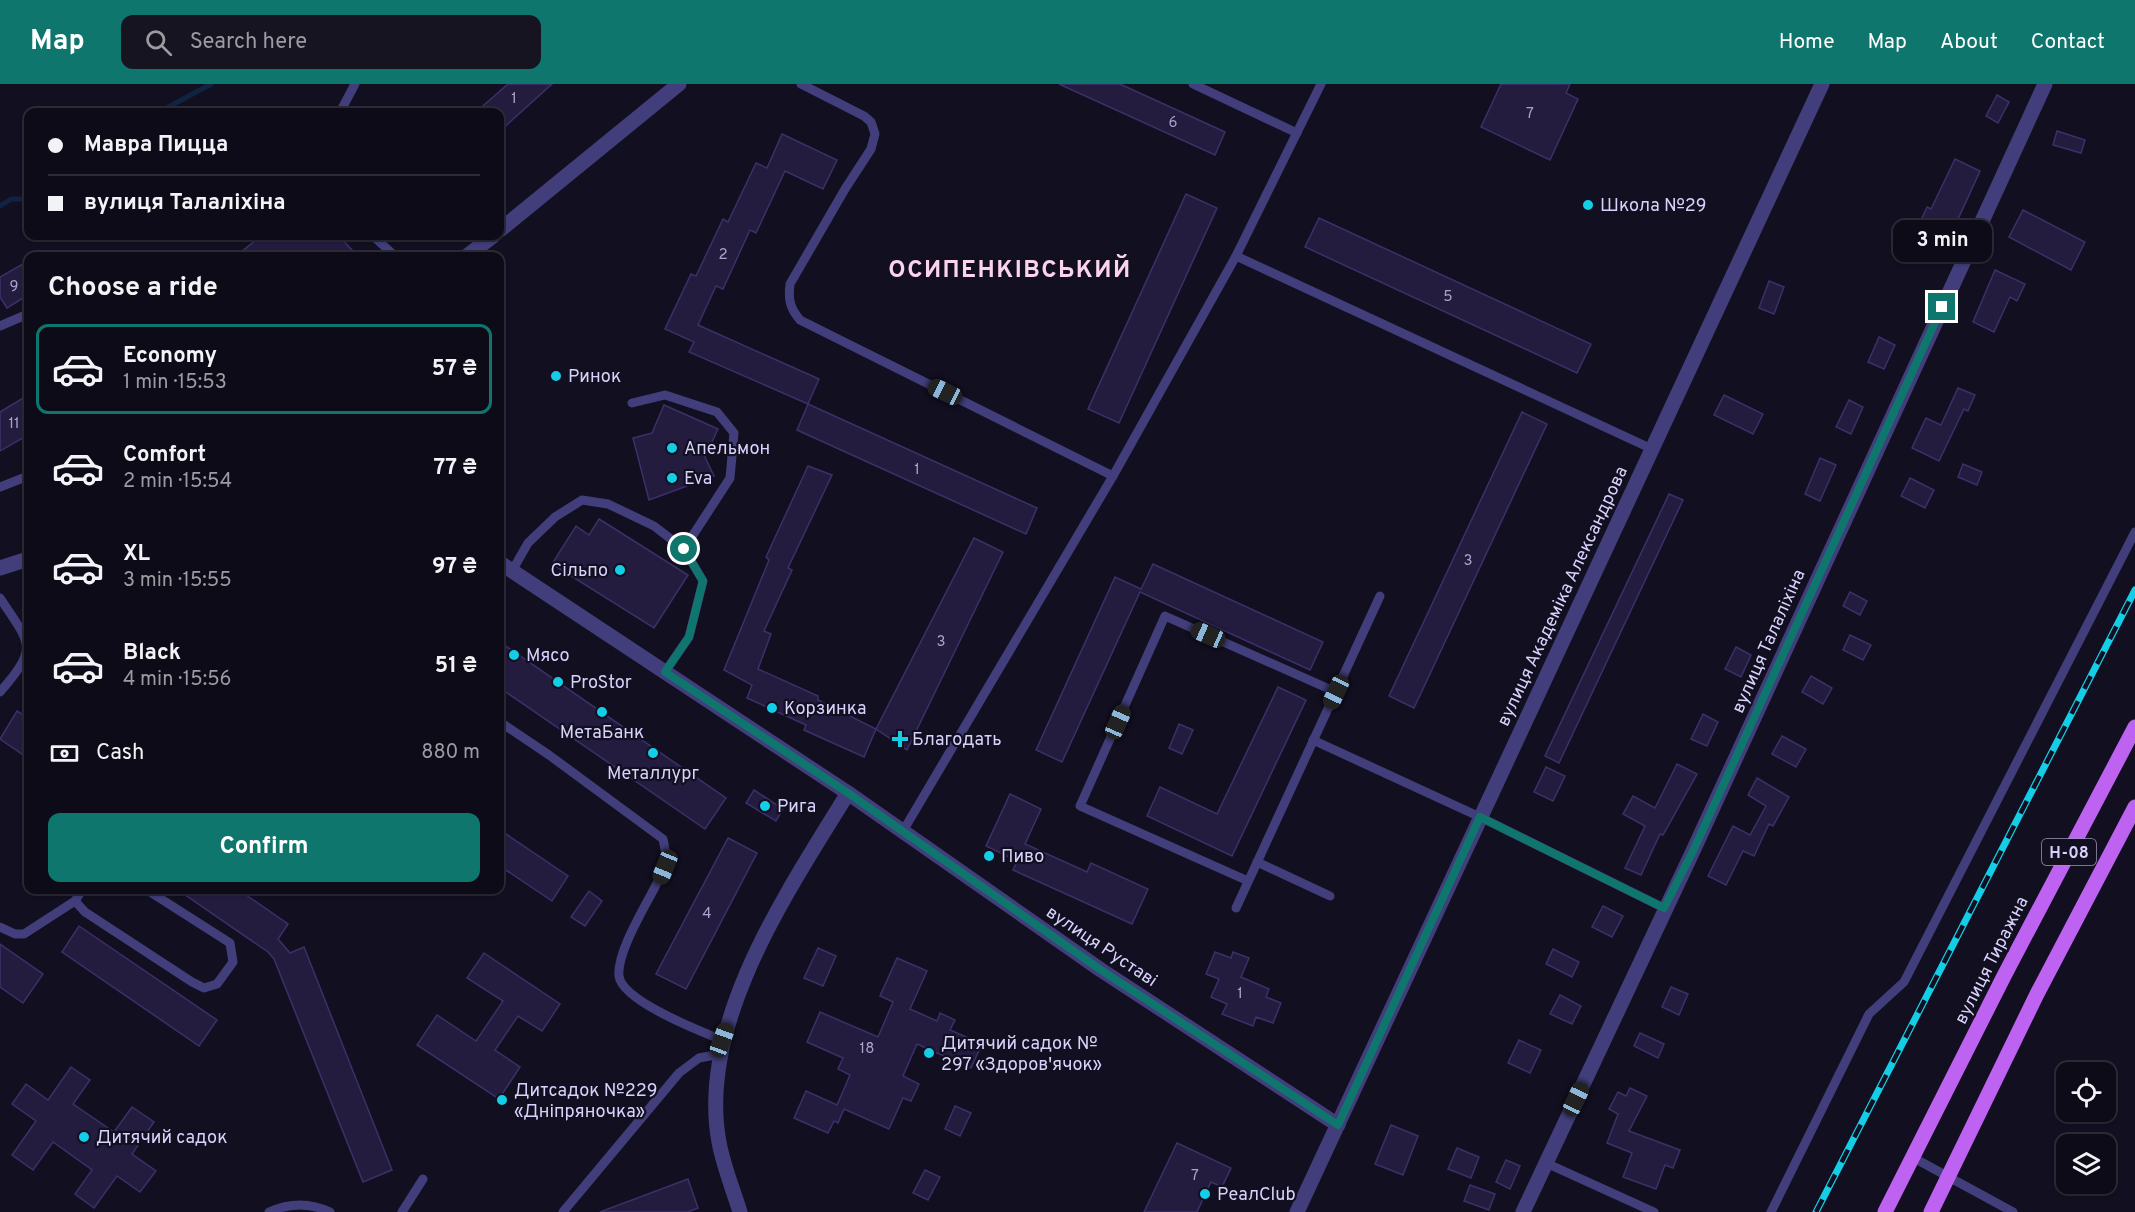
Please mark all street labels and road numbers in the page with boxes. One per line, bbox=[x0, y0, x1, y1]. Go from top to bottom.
street label: вулиця Академіка Александрова bbox=[1493, 463, 1634, 730]
street label: вулиця Талаліхіна bbox=[1727, 566, 1811, 717]
road number: Н-08 bbox=[2042, 839, 2096, 865]
street label: вулиця Тиражна bbox=[1950, 893, 2034, 1029]
street label: вулиця Руставі bbox=[1041, 902, 1161, 993]

